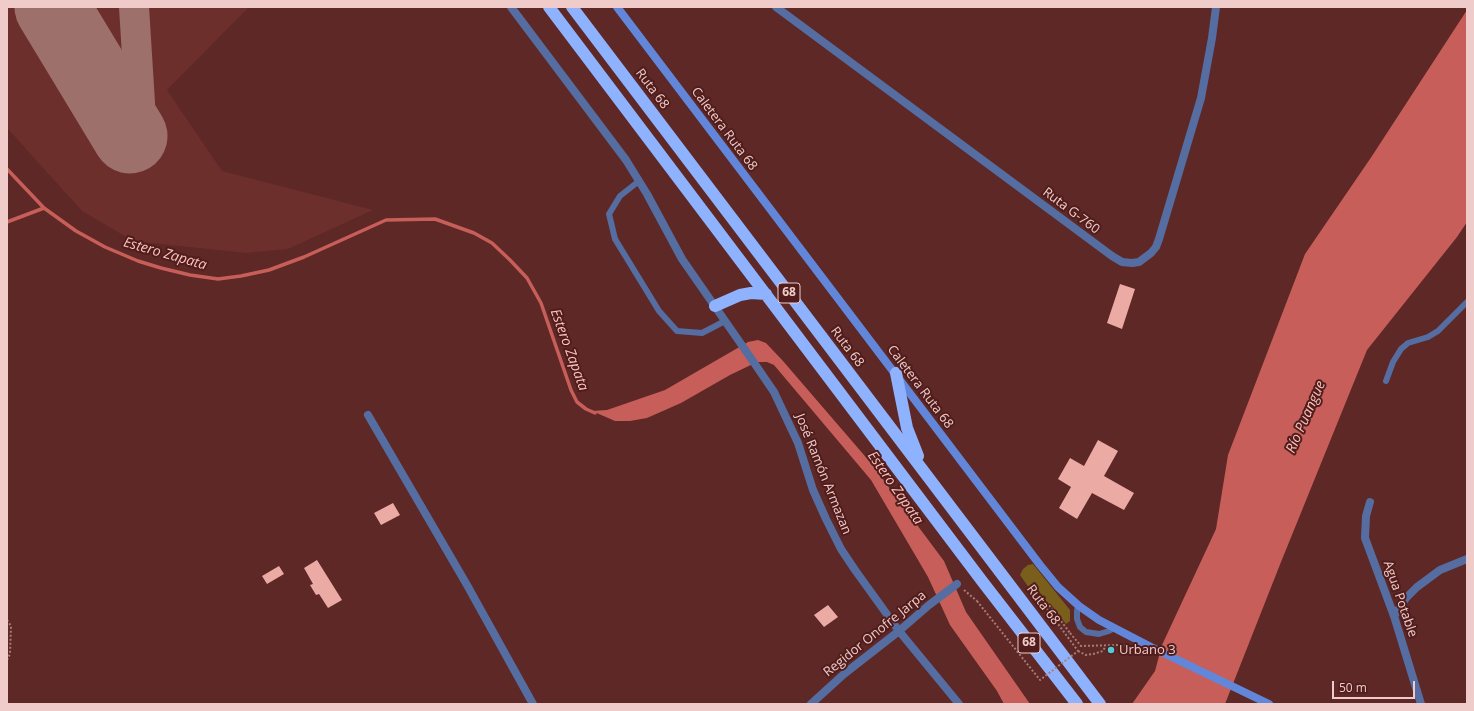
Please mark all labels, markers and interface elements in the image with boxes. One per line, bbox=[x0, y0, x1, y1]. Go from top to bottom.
street label: Ruta 68 bbox=[632, 66, 672, 112]
street label: Caletera Ruta 68 bbox=[688, 84, 760, 174]
street label: Ruta G-760 bbox=[1039, 185, 1103, 237]
water label: Estero Zapata bbox=[121, 234, 209, 274]
road number: 68 bbox=[778, 283, 800, 303]
water label: Estero Zapata bbox=[546, 307, 592, 393]
street label: Ruta 68 bbox=[827, 324, 867, 370]
street label: Caletera Ruta 68 bbox=[884, 342, 956, 432]
water label: Río Puangue bbox=[1283, 378, 1329, 456]
street label: José Ramón Armazan bbox=[792, 411, 854, 537]
water label: Estero Zapata bbox=[864, 448, 926, 528]
street label: Agua Potable bbox=[1380, 559, 1420, 639]
street label: Ruta 68 bbox=[1023, 582, 1063, 628]
street label: Regidor Onofre Jarpa bbox=[821, 588, 929, 680]
road number: 68 bbox=[1018, 633, 1040, 653]
place label: Urbano 3 bbox=[1119, 642, 1176, 658]
marker: Urbano 3 bbox=[1106, 645, 1116, 655]
scale bar bbox=[1334, 673, 1417, 699]
text: 50 m bbox=[1339, 679, 1367, 696]

